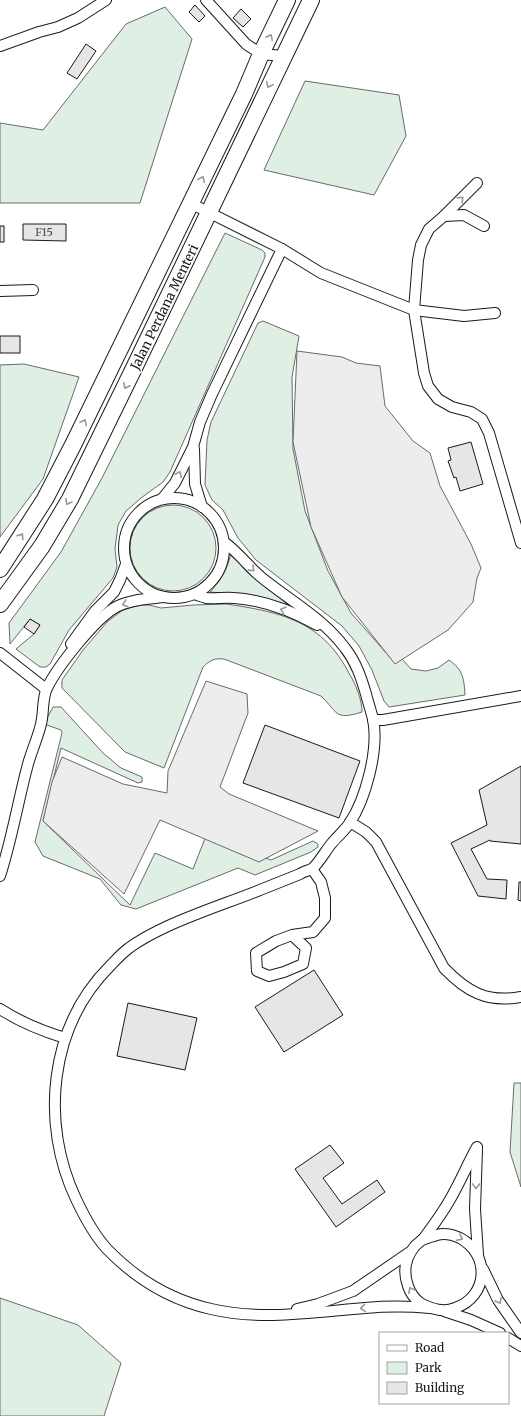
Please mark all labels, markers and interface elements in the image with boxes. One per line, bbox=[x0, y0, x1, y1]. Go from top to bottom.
one-way arrow bbox=[265, 33, 273, 41]
one-way arrow bbox=[266, 81, 274, 89]
one-way arrow bbox=[197, 176, 205, 184]
one-way arrow bbox=[456, 196, 464, 204]
house number: F15 bbox=[35, 225, 53, 239]
street label: Jalan Perdana Menteri bbox=[126, 242, 202, 374]
one-way arrow bbox=[123, 382, 130, 389]
one-way arrow bbox=[79, 419, 87, 426]
one-way arrow bbox=[175, 471, 182, 479]
one-way arrow bbox=[65, 498, 72, 505]
one-way arrow bbox=[16, 533, 24, 540]
one-way arrow bbox=[247, 564, 255, 572]
one-way arrow bbox=[122, 599, 129, 608]
one-way arrow bbox=[280, 606, 287, 614]
one-way arrow bbox=[472, 1183, 480, 1189]
one-way arrow bbox=[455, 1233, 463, 1241]
one-way arrow bbox=[408, 1287, 415, 1294]
one-way arrow bbox=[494, 1297, 502, 1304]
one-way arrow bbox=[360, 1303, 366, 1312]
legend bbox=[379, 1332, 509, 1404]
text: Road bbox=[415, 1340, 444, 1355]
text: Park bbox=[415, 1360, 442, 1375]
text: Building bbox=[415, 1380, 465, 1395]

